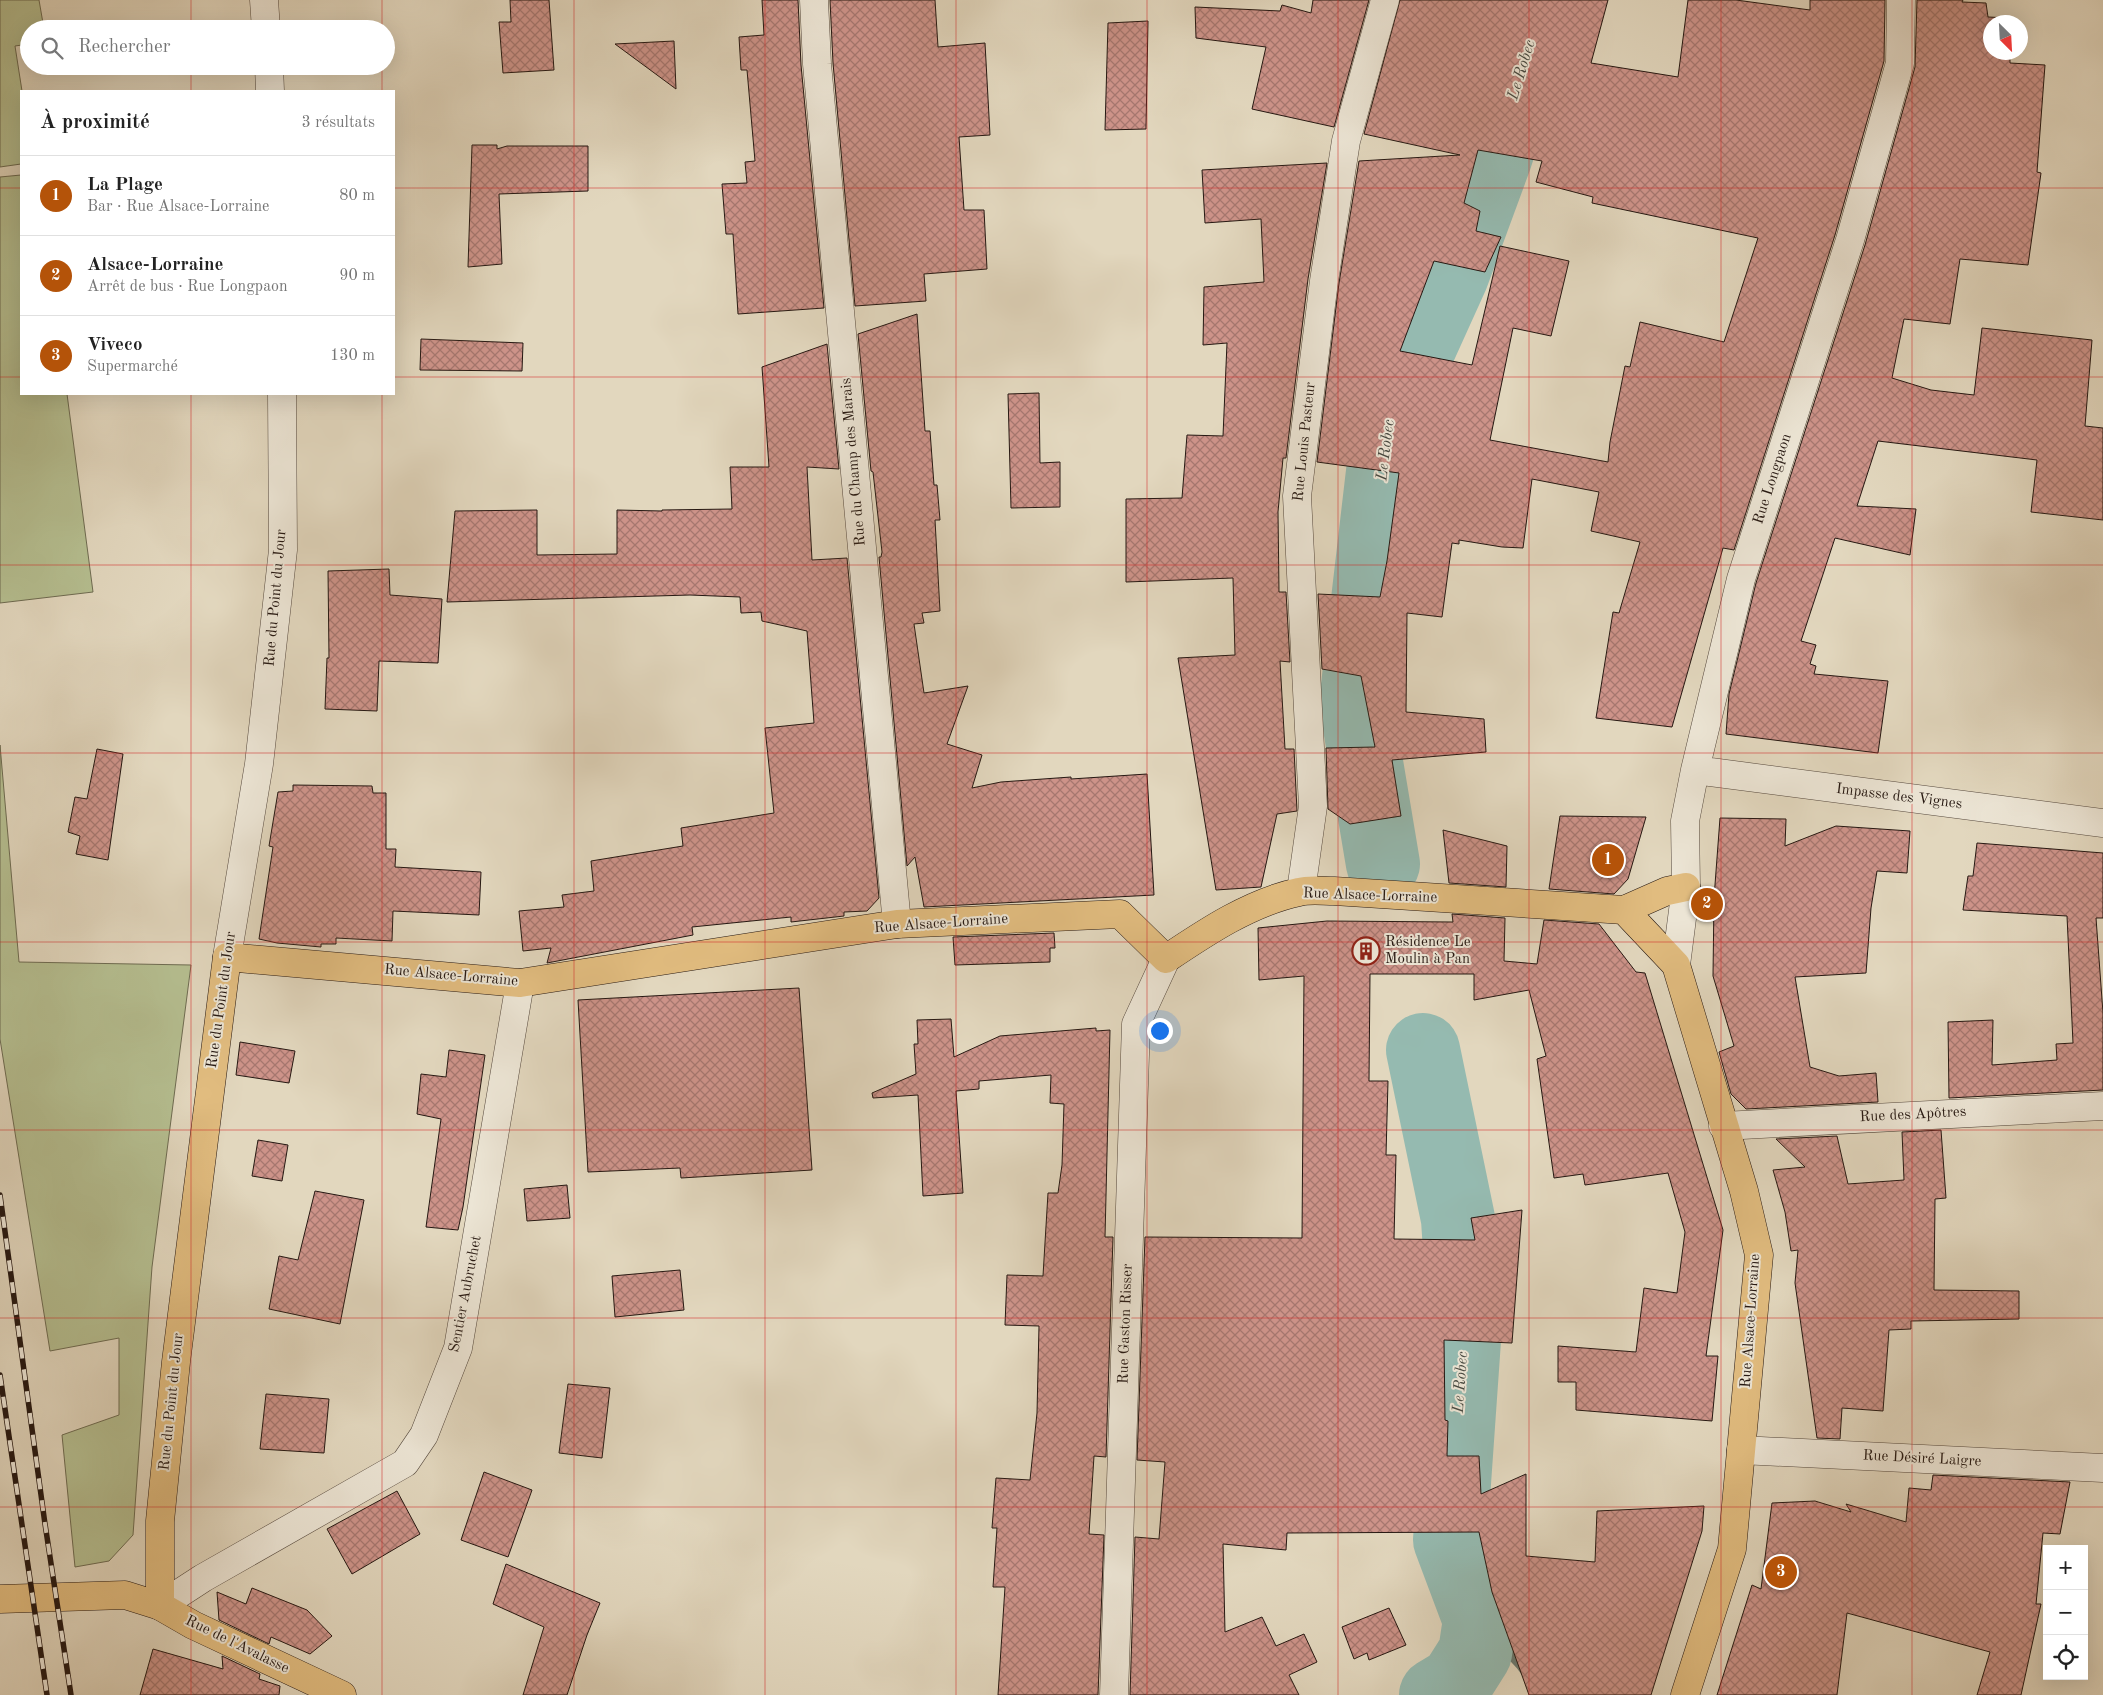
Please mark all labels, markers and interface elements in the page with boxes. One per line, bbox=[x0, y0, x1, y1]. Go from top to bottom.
north arrow bbox=[1983, 15, 2028, 60]
search box bbox=[20, 20, 395, 75]
icon: search bbox=[38, 34, 66, 62]
text: Rechercher bbox=[78, 38, 171, 57]
water label: Le Robec bbox=[1505, 38, 1539, 103]
text: À proximité bbox=[40, 112, 150, 133]
text: 3 résultats bbox=[301, 115, 375, 131]
text: La Plage bbox=[87, 176, 163, 195]
text: 1 bbox=[51, 188, 61, 204]
text: 80 m bbox=[339, 188, 375, 204]
text: Bar · Rue Alsace-Lorraine bbox=[87, 199, 269, 215]
text: Alsace-Lorraine bbox=[87, 256, 224, 275]
text: 2 bbox=[51, 268, 61, 284]
text: 90 m bbox=[339, 268, 375, 284]
text: Arrêt de bus · Rue Longpaon bbox=[87, 279, 288, 295]
text: Viveco bbox=[87, 336, 143, 355]
text: 3 bbox=[51, 348, 61, 364]
text: 130 m bbox=[330, 348, 375, 364]
text: Supermarché bbox=[87, 359, 178, 375]
street label: Rue du Champ des Marais bbox=[839, 377, 869, 547]
street label: Rue Louis Pasteur bbox=[1291, 382, 1319, 502]
water label: Le Robec bbox=[1374, 418, 1398, 483]
street label: Rue Longpaon bbox=[1751, 432, 1795, 526]
street label: Rue du Point du Jour bbox=[263, 529, 289, 667]
street label: Impasse des Vignes bbox=[1835, 782, 1963, 812]
pin: 1 bbox=[1592, 841, 1624, 879]
pin: 2 bbox=[1691, 885, 1723, 923]
street label: Rue Alsace-Lorraine bbox=[1303, 886, 1438, 906]
street label: Rue Alsace-Lorraine bbox=[873, 912, 1009, 936]
street label: Rue du Point du Jour bbox=[205, 931, 239, 1069]
place label: Résidence Le Moulin à Pan bbox=[1385, 935, 1471, 967]
building icon: Résidence Le Moulin à Pan bbox=[1351, 936, 1381, 966]
street label: Rue Alsace-Lorraine bbox=[383, 963, 519, 989]
your location bbox=[1147, 1018, 1173, 1044]
street label: Rue des Apôtres bbox=[1859, 1105, 1967, 1125]
street label: Sentier Aubruchet bbox=[447, 1234, 485, 1354]
street label: Rue Alsace-Lorraine bbox=[1739, 1253, 1763, 1389]
street label: Rue Gaston Risser bbox=[1116, 1264, 1136, 1384]
street label: Rue du Point du Jour bbox=[157, 1333, 187, 1471]
water label: Le Robec bbox=[1451, 1350, 1471, 1414]
street label: Rue Désiré Laigre bbox=[1862, 1448, 1982, 1470]
map controls bbox=[2043, 1545, 2088, 1680]
button: + bbox=[2043, 1545, 2088, 1590]
pin: 3 bbox=[1765, 1553, 1797, 1591]
button: − bbox=[2043, 1590, 2088, 1635]
street label: Rue de l'Avalasse bbox=[183, 1613, 291, 1677]
button: locate bbox=[2043, 1635, 2088, 1680]

